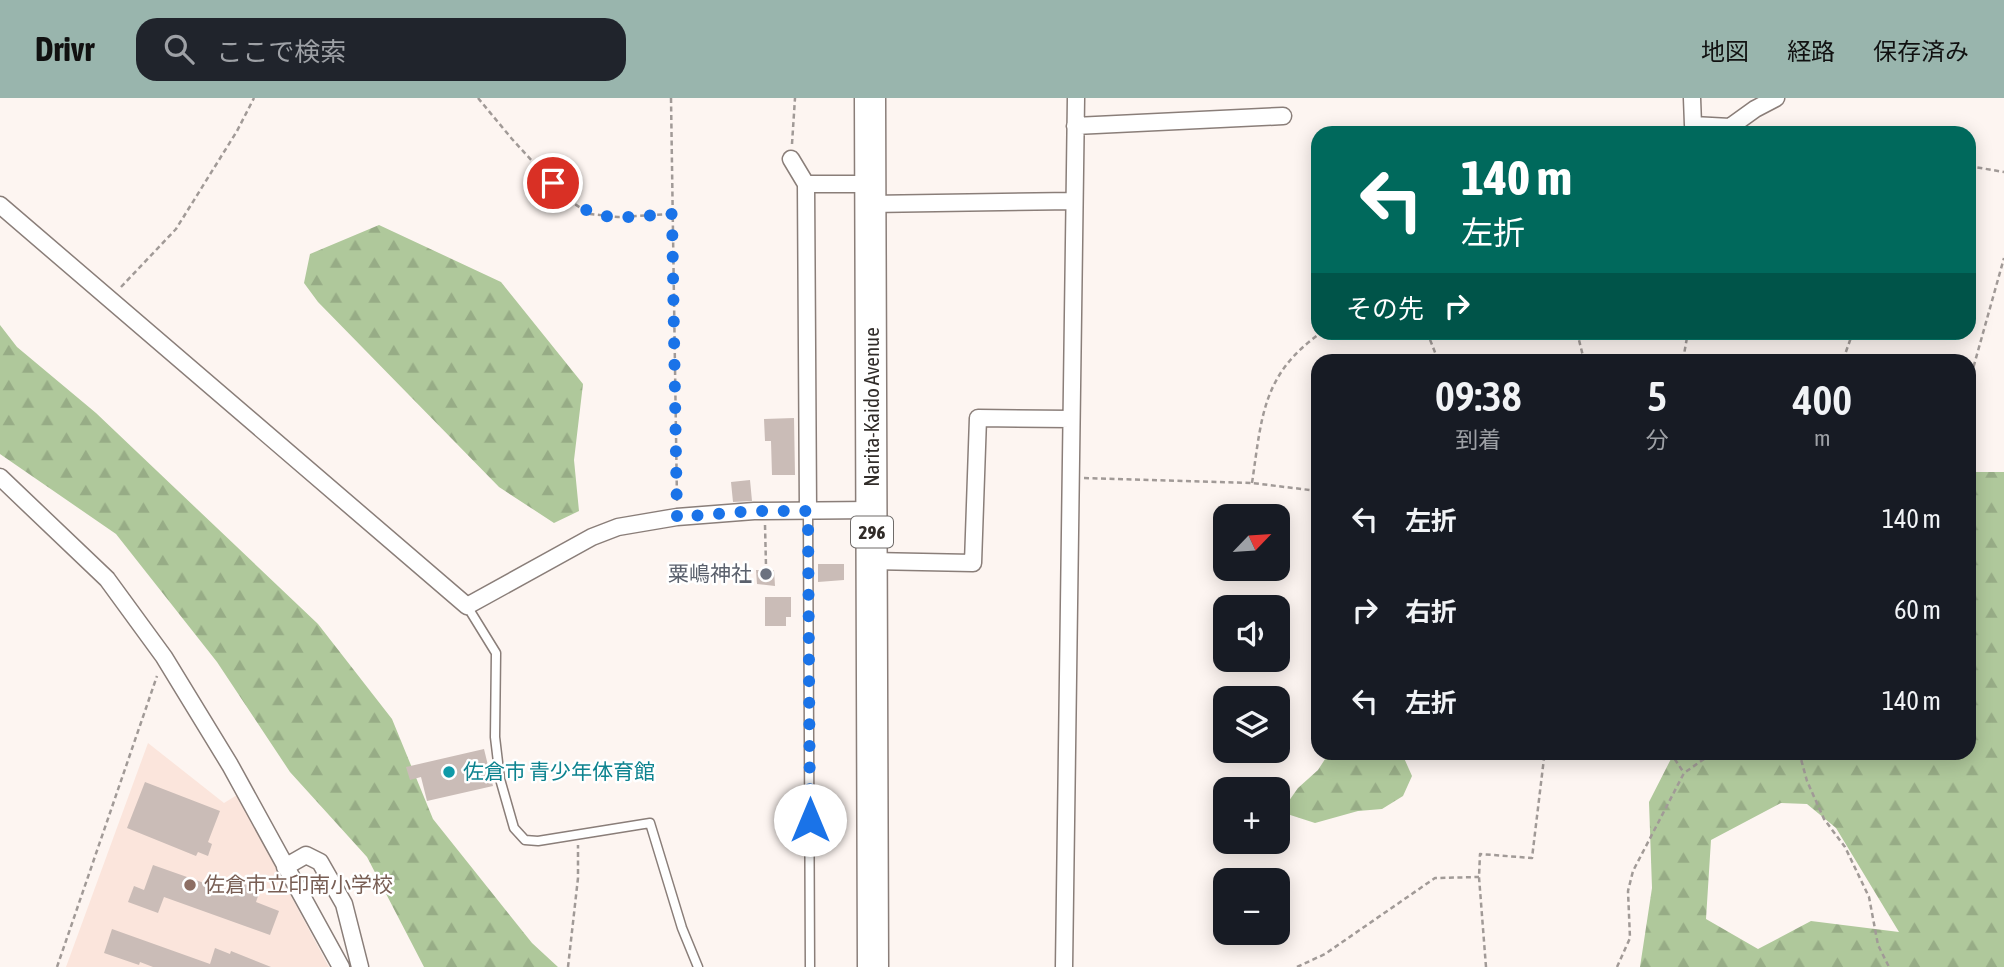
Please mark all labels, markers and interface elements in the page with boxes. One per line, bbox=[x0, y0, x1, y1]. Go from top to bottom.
search box bbox=[136, 18, 626, 81]
text: Drivr bbox=[35, 30, 94, 68]
icon: search bbox=[160, 30, 198, 68]
text: ここで検索 bbox=[216, 37, 346, 67]
text: 地図 bbox=[1701, 38, 1749, 65]
text: 経路 bbox=[1787, 38, 1835, 65]
text: 保存済み bbox=[1873, 38, 1969, 65]
text: 140 m bbox=[1461, 149, 1572, 205]
pin bbox=[523, 153, 583, 213]
icon: left bbox=[1346, 154, 1437, 245]
icon: arrive bbox=[534, 164, 572, 202]
text: 左折 bbox=[1461, 214, 1525, 251]
icon: right bbox=[1438, 287, 1476, 325]
text: その先 bbox=[1346, 294, 1424, 324]
street label: Narita-Kaido Avenue bbox=[859, 327, 883, 487]
text: 09:38 bbox=[1435, 372, 1522, 420]
text: 5 bbox=[1647, 372, 1667, 420]
text: 400 bbox=[1793, 376, 1852, 424]
text: m bbox=[1814, 425, 1831, 451]
text: 到着 bbox=[1455, 427, 1501, 453]
text: 分 bbox=[1646, 427, 1669, 453]
icon: left bbox=[1346, 500, 1384, 538]
north arrow bbox=[1213, 504, 1290, 581]
map controls bbox=[1213, 504, 1290, 945]
text: 140 m bbox=[1882, 504, 1941, 534]
text: 左折 bbox=[1405, 506, 1457, 536]
road number: 296 bbox=[851, 516, 893, 547]
place label: 粟嶋神社 bbox=[668, 561, 752, 585]
marker: 粟嶋神社 bbox=[758, 566, 774, 582]
icon: right bbox=[1346, 591, 1384, 629]
button: sound bbox=[1213, 595, 1290, 672]
text: 60 m bbox=[1894, 595, 1941, 625]
text: 右折 bbox=[1405, 597, 1457, 627]
icon: left bbox=[1346, 682, 1384, 720]
button: layers bbox=[1213, 686, 1290, 763]
text: 140 m bbox=[1882, 686, 1941, 716]
text: 左折 bbox=[1405, 688, 1457, 718]
place label: 佐倉市 青少年体育館 bbox=[463, 759, 655, 783]
marker: 佐倉市 青少年体育館 bbox=[441, 764, 457, 780]
button: + bbox=[1213, 777, 1290, 854]
position arrow bbox=[773, 783, 847, 857]
button: − bbox=[1213, 868, 1290, 945]
place label: 佐倉市立印南小学校 bbox=[204, 872, 393, 896]
marker: 佐倉市立印南小学校 bbox=[182, 877, 198, 893]

